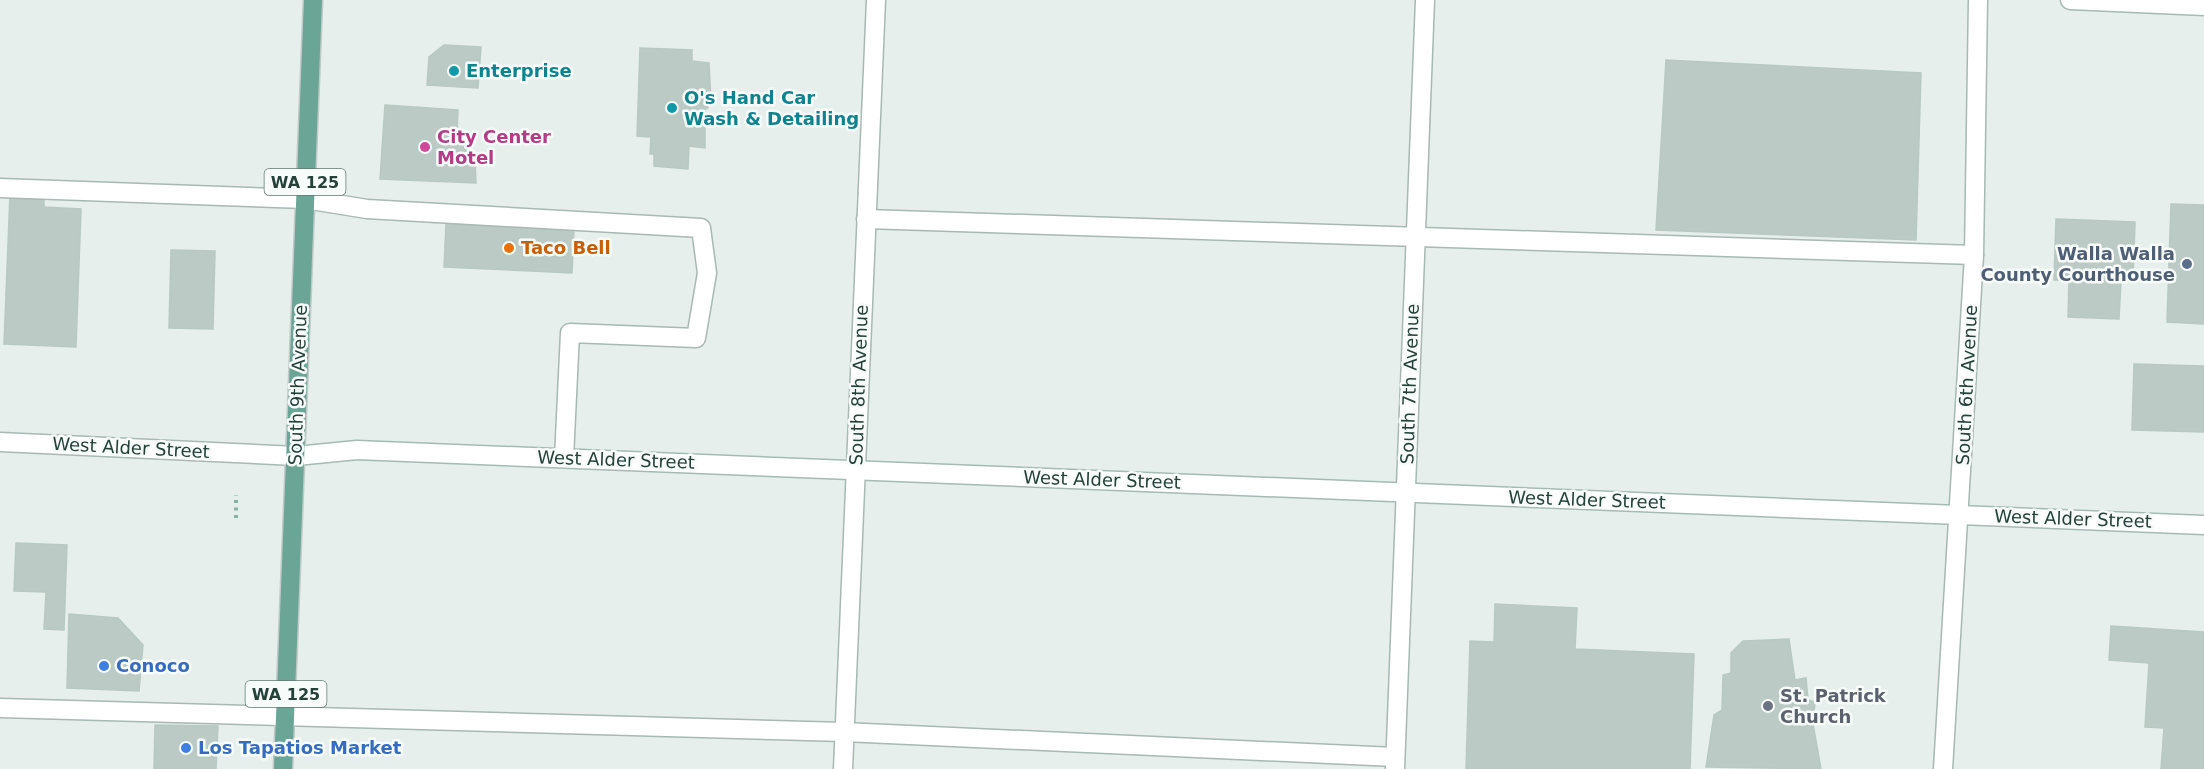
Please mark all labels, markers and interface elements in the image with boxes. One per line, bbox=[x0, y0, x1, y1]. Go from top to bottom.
place label: Enterprise bbox=[466, 60, 572, 81]
marker: Enterprise bbox=[447, 64, 461, 78]
place label: O's Hand Car Wash & Detailing bbox=[684, 87, 859, 129]
marker: O's Hand Car Wash & Detailing bbox=[665, 101, 679, 115]
place label: City Center Motel bbox=[437, 126, 551, 168]
marker: City Center Motel bbox=[418, 140, 432, 154]
road number: WA 125 bbox=[264, 169, 346, 195]
place label: Taco Bell bbox=[521, 237, 611, 258]
marker: Taco Bell bbox=[502, 241, 516, 255]
place label: Walla Walla County Courthouse bbox=[1980, 243, 2175, 285]
marker: Walla Walla County Courthouse bbox=[2180, 257, 2194, 271]
street label: South 7th Avenue bbox=[1396, 303, 1423, 465]
street label: South 9th Avenue bbox=[284, 304, 311, 466]
street label: South 8th Avenue bbox=[845, 304, 872, 466]
street label: South 6th Avenue bbox=[1952, 304, 1981, 466]
street label: West Alder Street bbox=[52, 433, 210, 462]
street label: West Alder Street bbox=[537, 446, 695, 473]
street label: West Alder Street bbox=[1023, 466, 1181, 493]
street label: West Alder Street bbox=[1508, 486, 1666, 513]
street label: West Alder Street bbox=[1994, 505, 2152, 532]
place label: Conoco bbox=[116, 655, 190, 676]
marker: Conoco bbox=[97, 659, 111, 673]
road number: WA 125 bbox=[246, 681, 326, 707]
place label: St. Patrick Church bbox=[1780, 685, 1887, 727]
marker: St. Patrick Church bbox=[1761, 699, 1775, 713]
place label: Los Tapatios Market bbox=[198, 737, 402, 758]
marker: Los Tapatios Market bbox=[179, 741, 193, 755]

